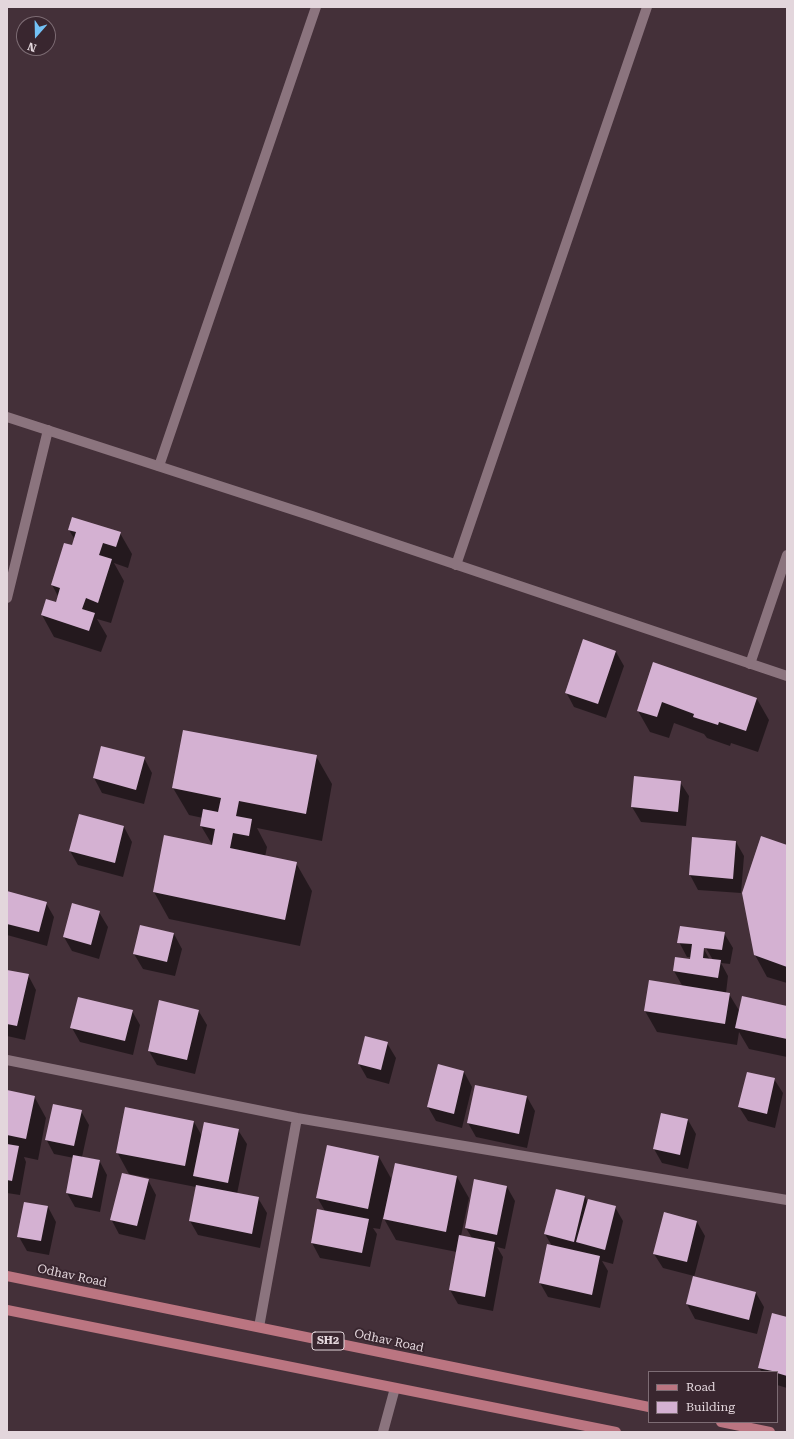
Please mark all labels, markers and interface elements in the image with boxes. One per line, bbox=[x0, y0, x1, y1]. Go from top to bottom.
north arrow bbox=[16, 16, 56, 56]
text: N bbox=[26, 39, 38, 54]
street label: Odhav Road bbox=[36, 1262, 108, 1290]
street label: Odhav Road bbox=[353, 1327, 425, 1355]
road number: SH2 bbox=[312, 1332, 344, 1350]
legend bbox=[648, 1371, 778, 1423]
text: Road bbox=[686, 1380, 715, 1394]
text: Building bbox=[686, 1400, 735, 1414]

